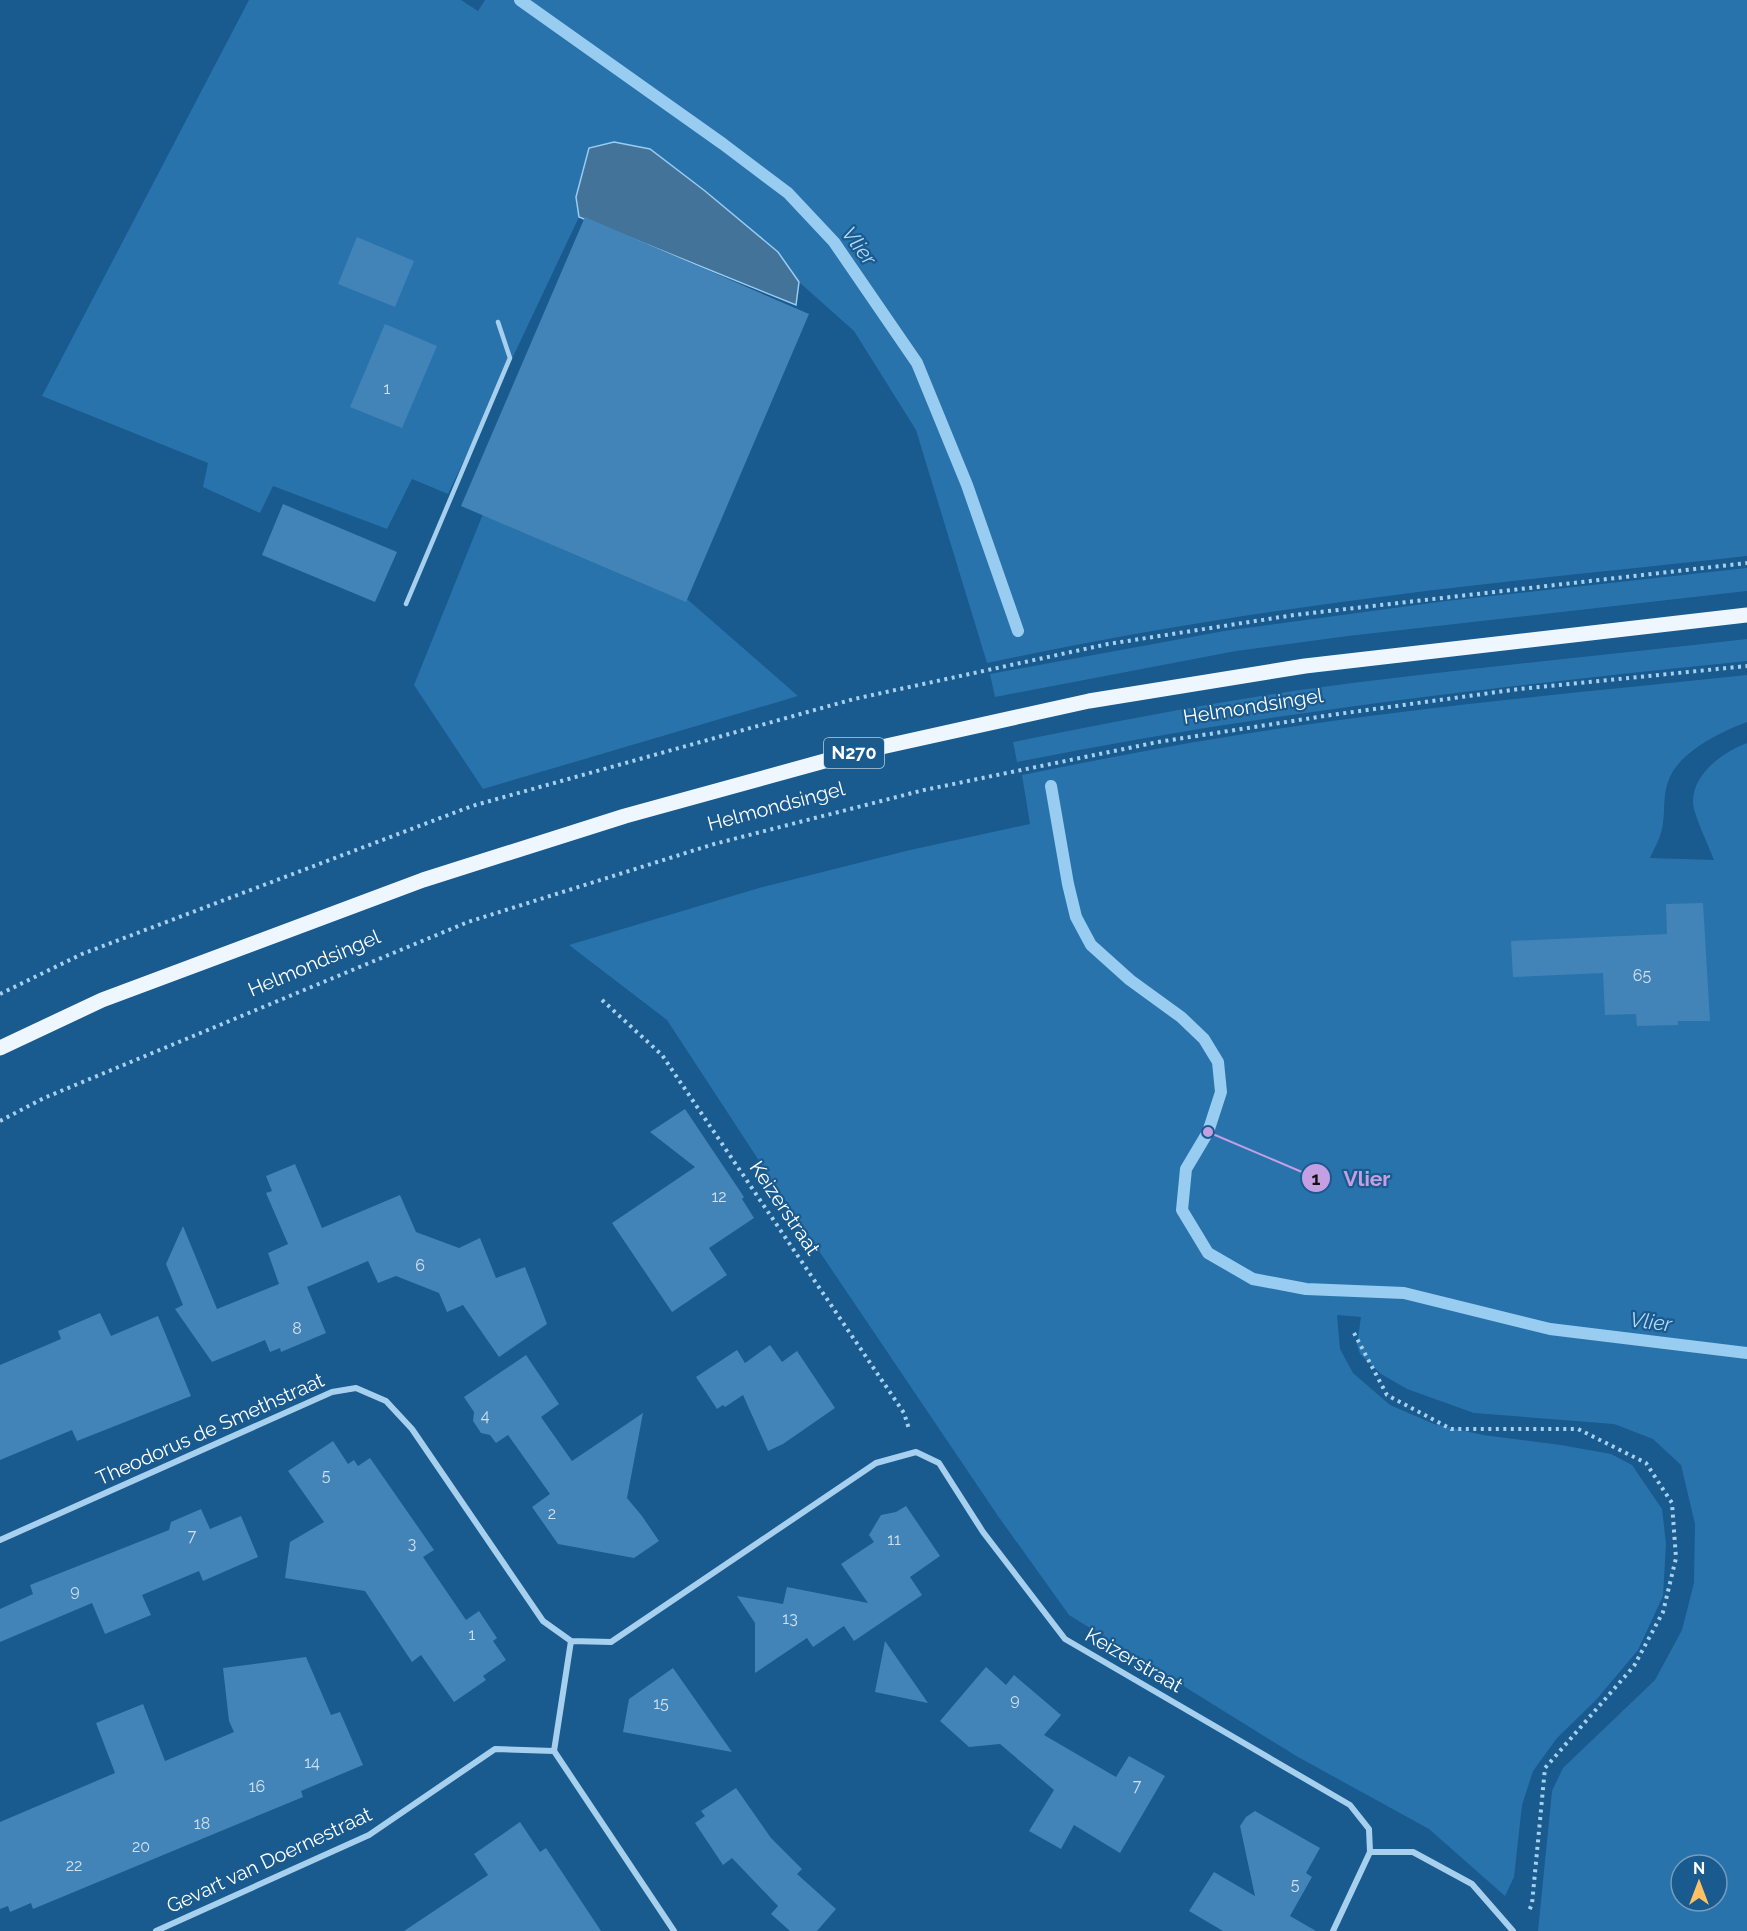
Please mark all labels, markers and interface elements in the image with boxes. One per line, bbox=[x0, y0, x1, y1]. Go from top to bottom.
water label: Vlier bbox=[837, 221, 883, 271]
house number: 1 bbox=[384, 379, 391, 398]
street label: Helmondsingel bbox=[1181, 683, 1325, 729]
road number: N270 bbox=[824, 738, 884, 768]
street label: Helmondsingel bbox=[705, 776, 848, 836]
street label: Helmondsingel bbox=[244, 924, 384, 1002]
house number: 65 bbox=[1633, 966, 1651, 985]
street label: Keizerstraat bbox=[745, 1156, 825, 1260]
callout: Vlier bbox=[1301, 1159, 1402, 1198]
text: Vlier bbox=[1344, 1166, 1390, 1191]
text: 1 bbox=[1312, 1168, 1321, 1189]
house number: 12 bbox=[711, 1187, 727, 1206]
house number: 6 bbox=[415, 1256, 425, 1275]
water label: Vlier bbox=[1629, 1307, 1674, 1337]
house number: 8 bbox=[292, 1319, 302, 1338]
street label: Theodorus de Smethstraat bbox=[92, 1368, 328, 1490]
house number: 4 bbox=[481, 1406, 490, 1425]
house number: 5 bbox=[322, 1466, 331, 1485]
house number: 2 bbox=[548, 1504, 556, 1523]
house number: 7 bbox=[188, 1526, 197, 1545]
house number: 11 bbox=[887, 1530, 901, 1549]
house number: 3 bbox=[408, 1534, 416, 1553]
house number: 9 bbox=[70, 1581, 80, 1600]
house number: 13 bbox=[782, 1609, 798, 1628]
street label: Keizerstraat bbox=[1081, 1622, 1187, 1698]
house number: 1 bbox=[469, 1625, 476, 1644]
house number: 9 bbox=[1010, 1690, 1020, 1709]
house number: 15 bbox=[653, 1694, 669, 1713]
house number: 14 bbox=[304, 1753, 320, 1772]
house number: 7 bbox=[1133, 1776, 1142, 1795]
house number: 16 bbox=[249, 1777, 265, 1796]
street label: Gevart van Doernestraat bbox=[163, 1802, 376, 1918]
house number: 18 bbox=[194, 1814, 210, 1833]
house number: 20 bbox=[132, 1837, 150, 1856]
north arrow bbox=[1669, 1853, 1729, 1913]
house number: 22 bbox=[66, 1856, 82, 1875]
text: N bbox=[1693, 1859, 1705, 1878]
house number: 5 bbox=[1291, 1875, 1300, 1894]

